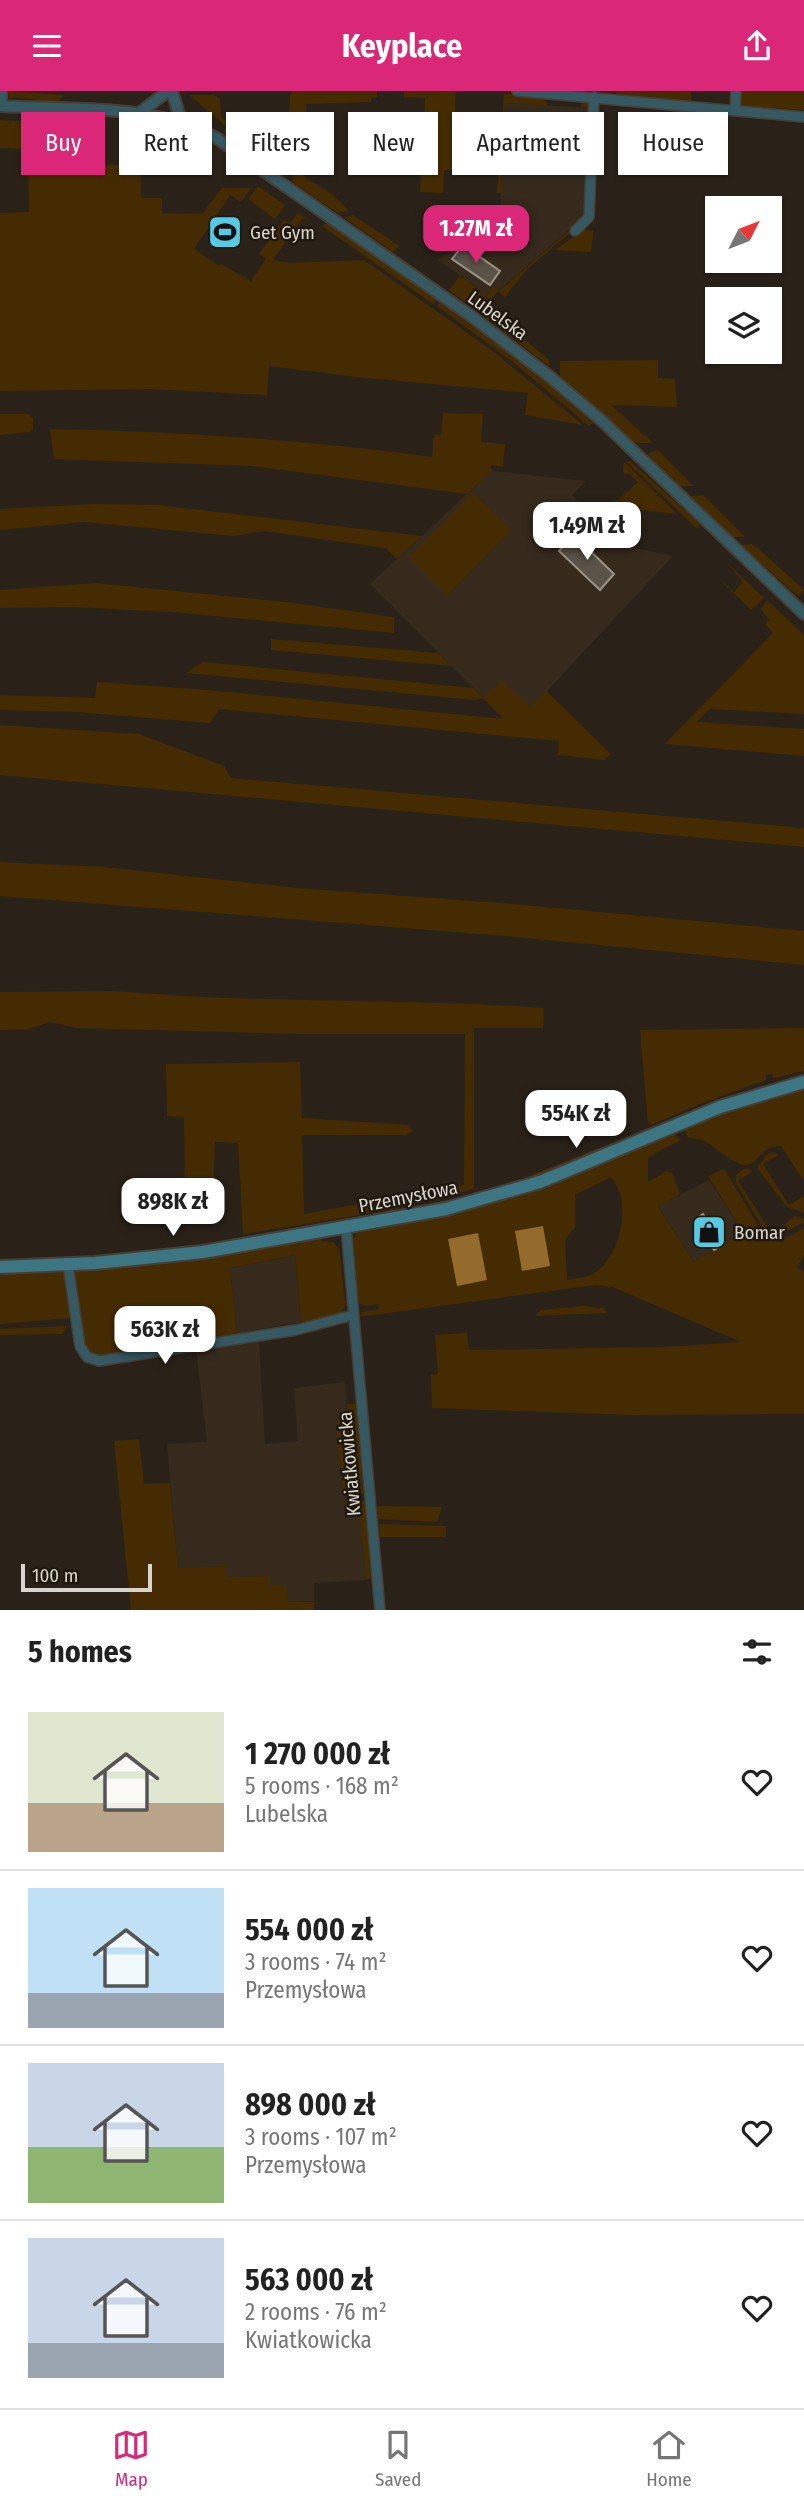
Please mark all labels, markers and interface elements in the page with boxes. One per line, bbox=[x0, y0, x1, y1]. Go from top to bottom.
icon: menu bbox=[28, 27, 66, 65]
text: Keyplace bbox=[342, 27, 462, 65]
icon: share bbox=[738, 27, 776, 65]
chip: Buy bbox=[21, 112, 105, 175]
chip: Rent bbox=[119, 112, 212, 175]
chip: Filters bbox=[226, 112, 334, 175]
chip: New bbox=[348, 112, 438, 175]
chip: Apartment bbox=[452, 112, 604, 175]
chip: House bbox=[618, 112, 728, 175]
north arrow bbox=[705, 196, 782, 273]
map controls bbox=[705, 196, 782, 364]
pin: 1.27M zł bbox=[404, 205, 548, 265]
sports icon: Get Gym bbox=[206, 213, 244, 251]
text: 1.27M zł bbox=[439, 214, 513, 242]
place label: Get Gym bbox=[250, 221, 315, 244]
street label: Lubelska bbox=[463, 286, 532, 345]
button: layers bbox=[705, 287, 782, 364]
pin: 1.49M zł bbox=[515, 503, 659, 562]
text: 1.49M zł bbox=[549, 511, 625, 539]
pin: 554K zł bbox=[511, 1091, 641, 1150]
text: 554K zł bbox=[541, 1099, 611, 1127]
street label: Przemysłowa bbox=[357, 1176, 460, 1217]
pin: 898K zł bbox=[108, 1179, 238, 1238]
text: 898K zł bbox=[137, 1187, 209, 1215]
shop icon: Bomar bbox=[690, 1213, 728, 1251]
place label: Bomar bbox=[734, 1221, 785, 1244]
pin: 563K zł bbox=[100, 1307, 230, 1366]
text: 563K zł bbox=[130, 1315, 200, 1343]
street label: Kwiatkowicka bbox=[333, 1411, 366, 1517]
scale bar bbox=[21, 1561, 152, 1593]
text: 100 m bbox=[32, 1564, 78, 1587]
icon: filters bbox=[738, 1633, 776, 1671]
text: 5 homes bbox=[28, 1634, 132, 1670]
text: 1 270 000 zł bbox=[245, 1736, 390, 1772]
icon: home bbox=[84, 1740, 168, 1824]
icon: heart bbox=[738, 1763, 776, 1801]
text: 5 rooms · 168 m² bbox=[245, 1772, 399, 1800]
text: Lubelska bbox=[245, 1800, 328, 1828]
text: 554 000 zł bbox=[245, 1912, 373, 1948]
icon: home bbox=[84, 1916, 168, 2000]
icon: heart bbox=[738, 1939, 776, 1977]
text: 3 rooms · 74 m² bbox=[245, 1948, 387, 1976]
text: Przemysłowa bbox=[245, 1976, 366, 2004]
text: 898 000 zł bbox=[245, 2087, 376, 2123]
icon: home bbox=[84, 2091, 168, 2175]
icon: heart bbox=[738, 2114, 776, 2152]
text: 3 rooms · 107 m² bbox=[245, 2123, 397, 2151]
text: Przemysłowa bbox=[245, 2151, 366, 2179]
text: 563 000 zł bbox=[245, 2262, 373, 2298]
icon: home bbox=[84, 2266, 168, 2350]
icon: heart bbox=[738, 2289, 776, 2327]
text: 2 rooms · 76 m² bbox=[245, 2298, 387, 2326]
text: Kwiatkowicka bbox=[245, 2326, 372, 2354]
tab: Map bbox=[112, 2426, 150, 2491]
tab: Saved bbox=[375, 2426, 421, 2491]
tab: Home bbox=[646, 2426, 692, 2491]

